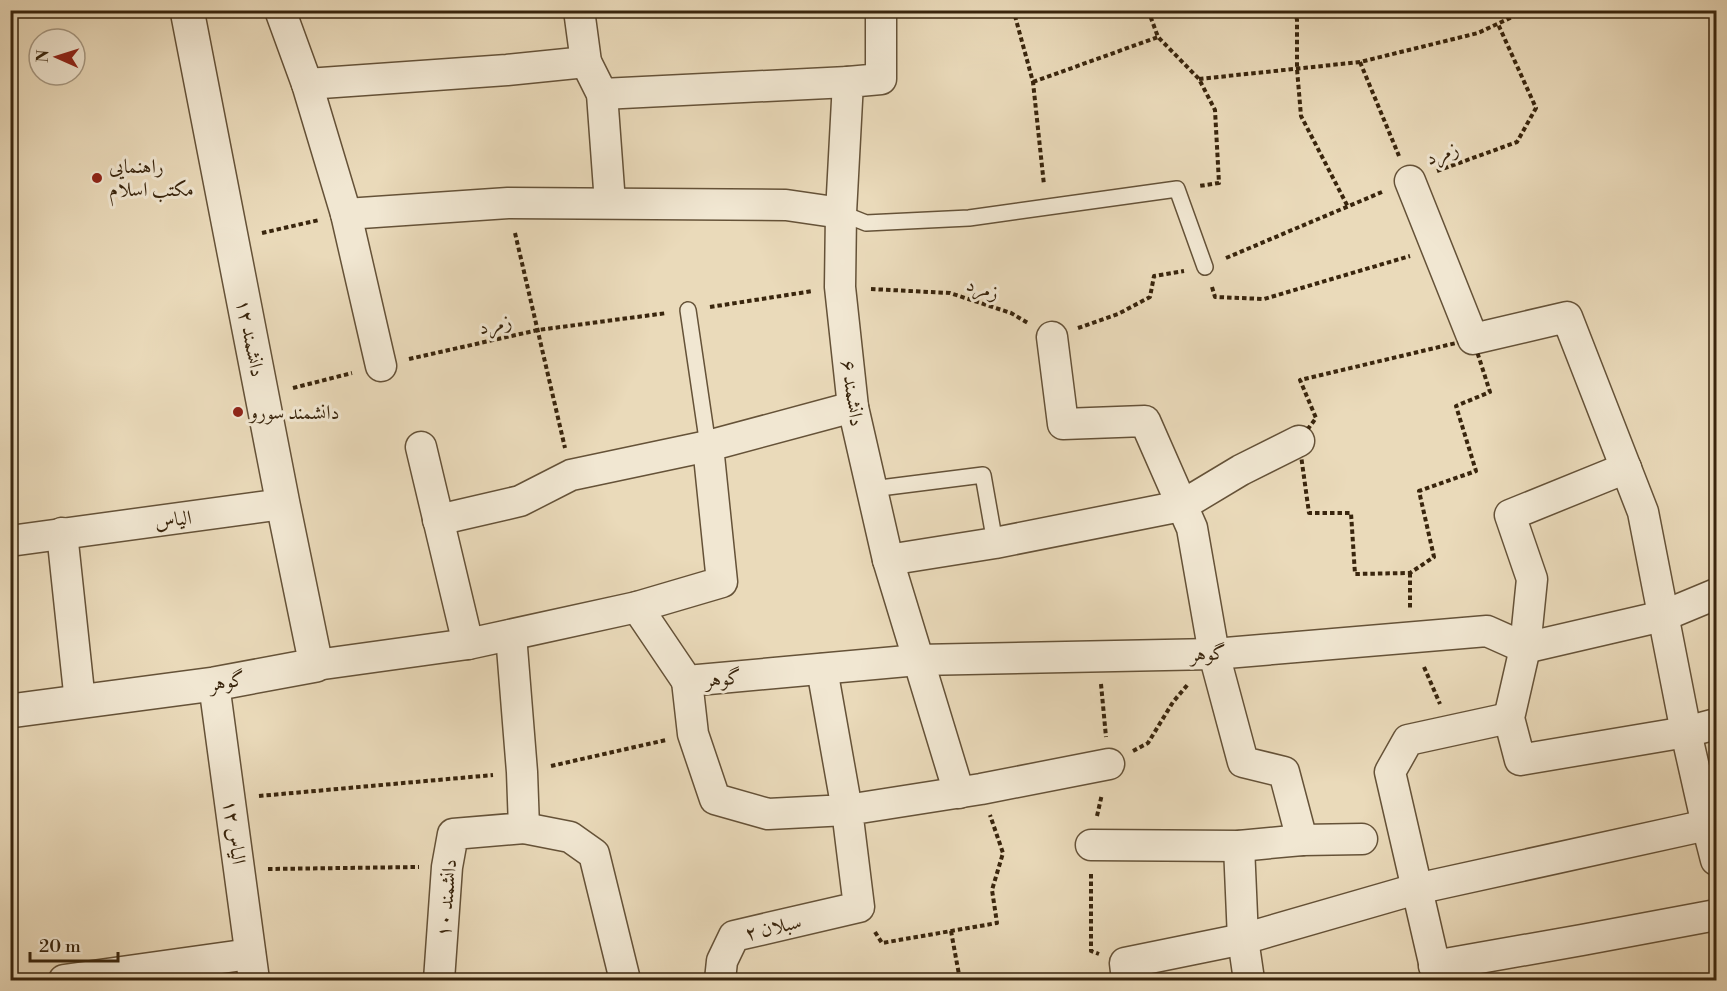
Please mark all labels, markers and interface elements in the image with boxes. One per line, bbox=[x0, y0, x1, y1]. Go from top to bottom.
north arrow bbox=[27, 27, 87, 87]
text: N bbox=[33, 49, 53, 63]
street label: زمرد bbox=[1423, 137, 1462, 172]
place label: راهنمایی مکتب اسلام bbox=[109, 155, 194, 207]
marker: راهنمایی مکتب اسلام bbox=[90, 171, 104, 185]
street label: زمرد bbox=[963, 272, 1002, 306]
street label: دانشمند ۱۲ bbox=[230, 297, 269, 379]
street label: زمرد bbox=[476, 310, 514, 341]
street label: دانشمند ۶ bbox=[834, 358, 869, 428]
place label: دانشمند سورو bbox=[248, 401, 339, 426]
marker: دانشمند سورو bbox=[231, 405, 245, 419]
street label: الیاس bbox=[153, 506, 193, 535]
street label: گوهر bbox=[1187, 641, 1227, 668]
street label: گوهر bbox=[702, 665, 742, 694]
street label: گوهر bbox=[205, 667, 247, 698]
street label: الیاس ۱۲ bbox=[217, 798, 250, 866]
street label: دانشمند ۱۰ bbox=[432, 858, 463, 938]
street label: سبلان ۲ bbox=[743, 910, 804, 947]
scale bar bbox=[30, 925, 118, 963]
text: 20 m bbox=[39, 935, 81, 958]

